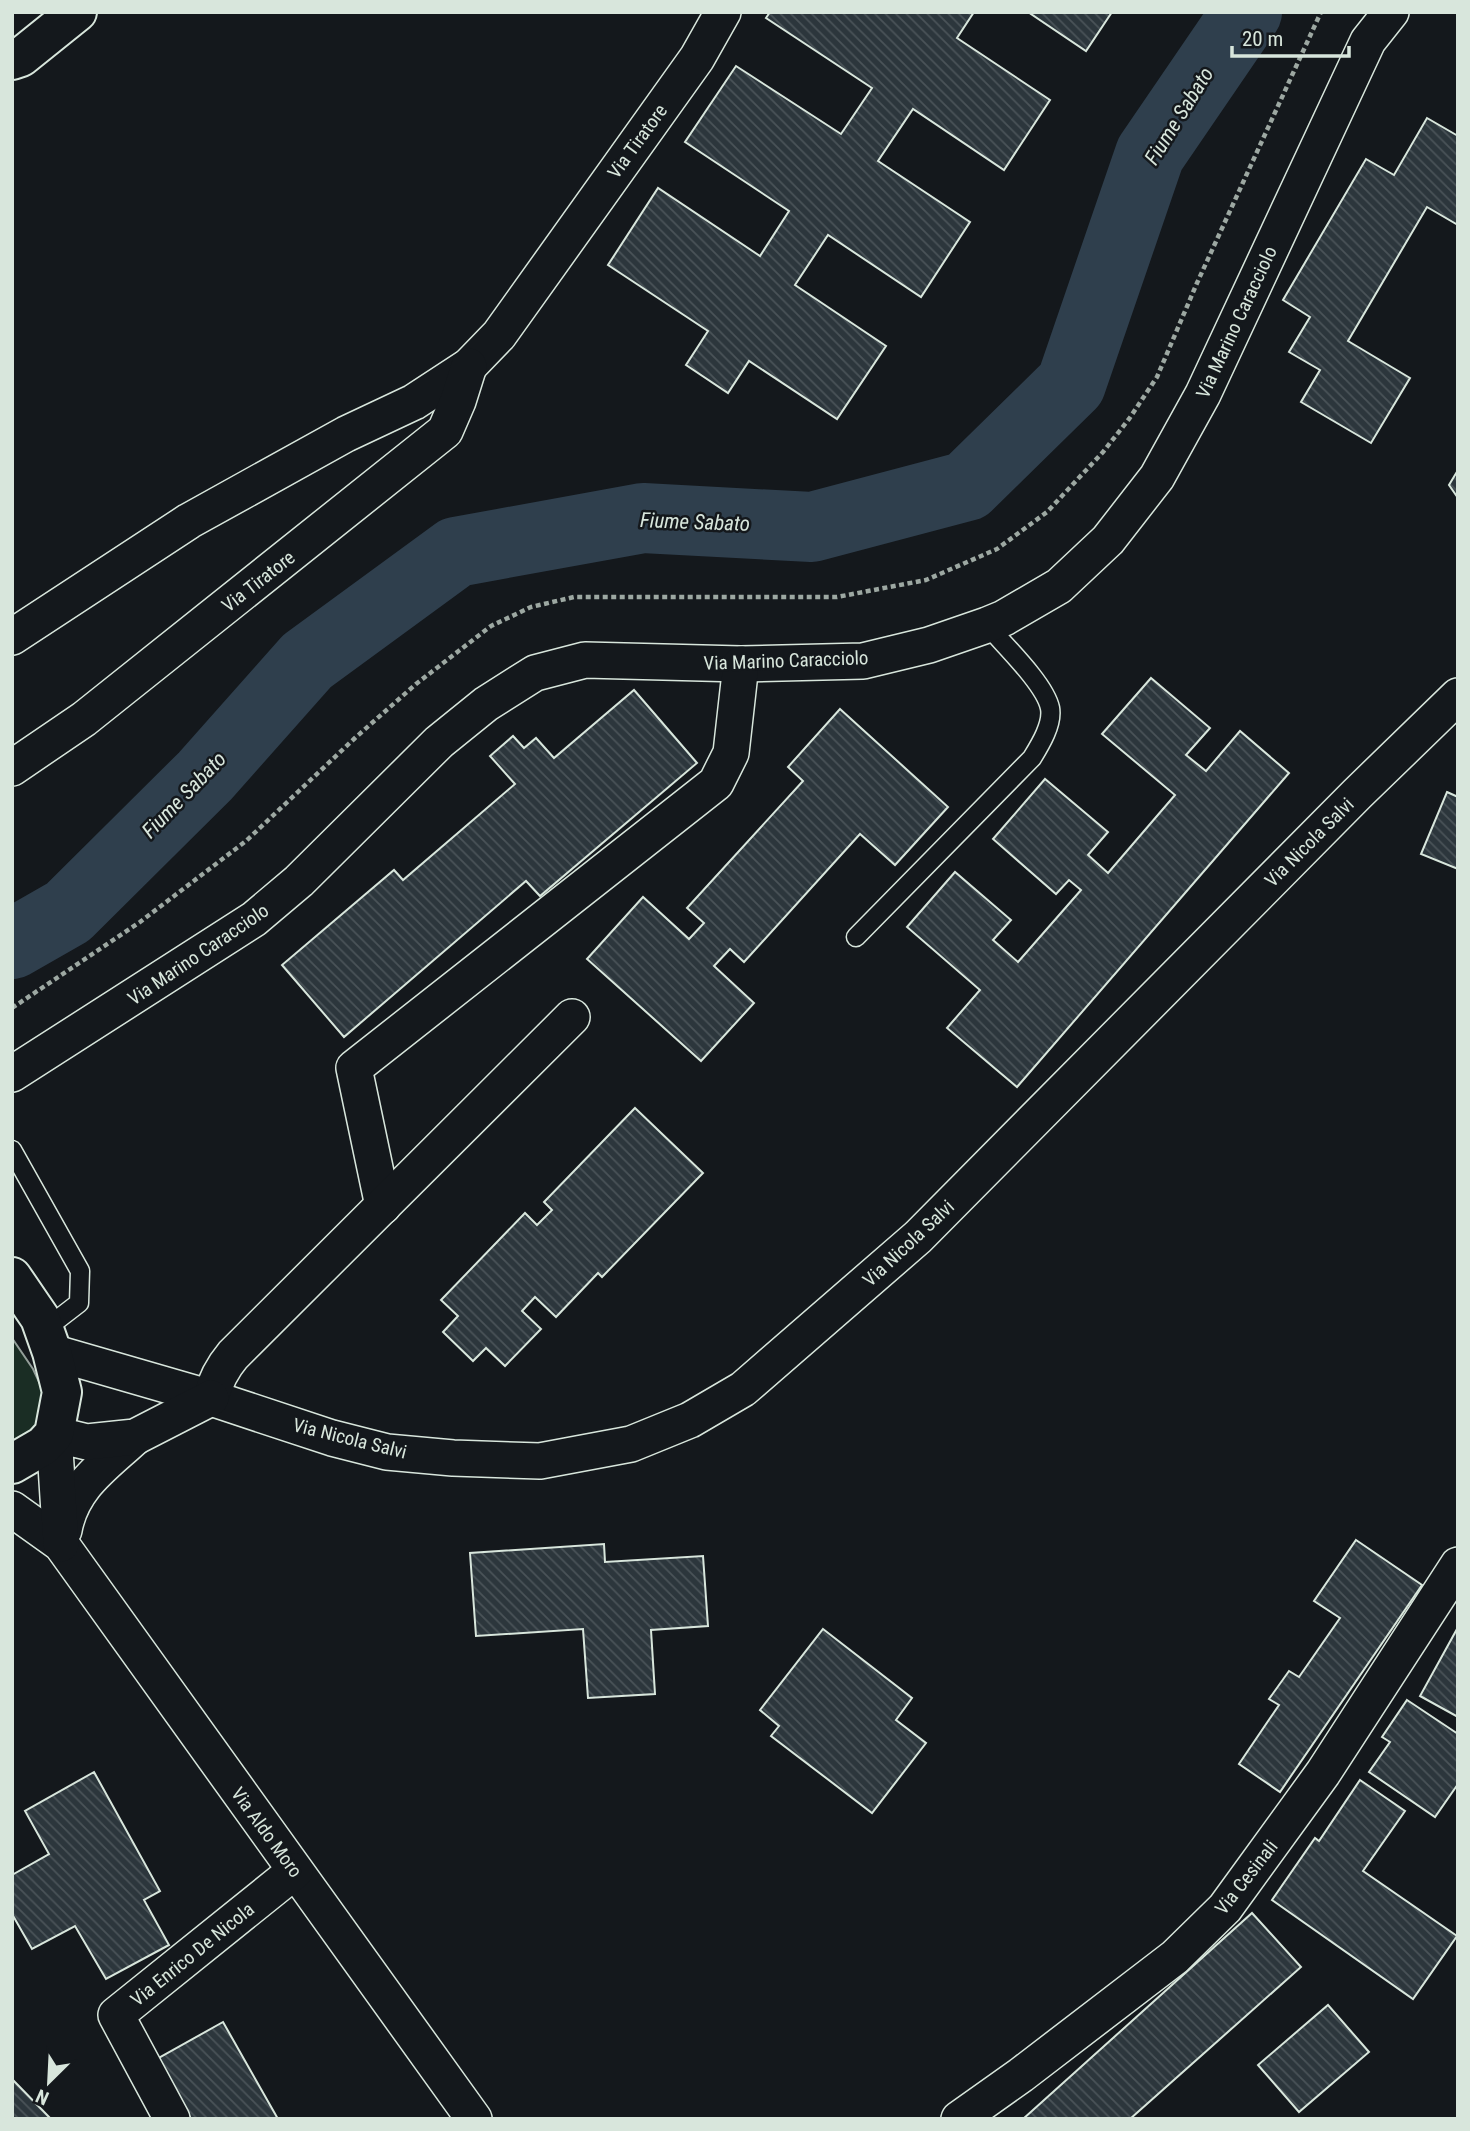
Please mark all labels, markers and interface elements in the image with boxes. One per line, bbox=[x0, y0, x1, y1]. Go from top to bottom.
scale bar bbox=[1232, 14, 1349, 58]
text: 20 m bbox=[1242, 27, 1283, 51]
water label: Fiume Sabato bbox=[1140, 63, 1218, 169]
street label: Via Tiratore bbox=[603, 100, 672, 183]
street label: Via Marino Caracciolo bbox=[1191, 243, 1282, 402]
water label: Fiume Sabato bbox=[640, 508, 750, 536]
street label: Via Tiratore bbox=[217, 546, 299, 617]
street label: Via Marino Caracciolo bbox=[703, 646, 869, 675]
water label: Fiume Sabato bbox=[137, 747, 231, 843]
street label: Via Nicola Salvi bbox=[1260, 793, 1359, 892]
street label: Via Marino Caracciolo bbox=[123, 899, 273, 1010]
street label: Via Nicola Salvi bbox=[858, 1195, 959, 1292]
street label: Via Nicola Salvi bbox=[291, 1413, 409, 1464]
street label: Via Aldo Moro bbox=[226, 1783, 307, 1882]
street label: Via Cesinali bbox=[1210, 1835, 1283, 1919]
street label: Via Enrico De Nicola bbox=[126, 1898, 259, 2011]
north arrow bbox=[14, 2047, 84, 2117]
text: N bbox=[32, 2084, 52, 2110]

